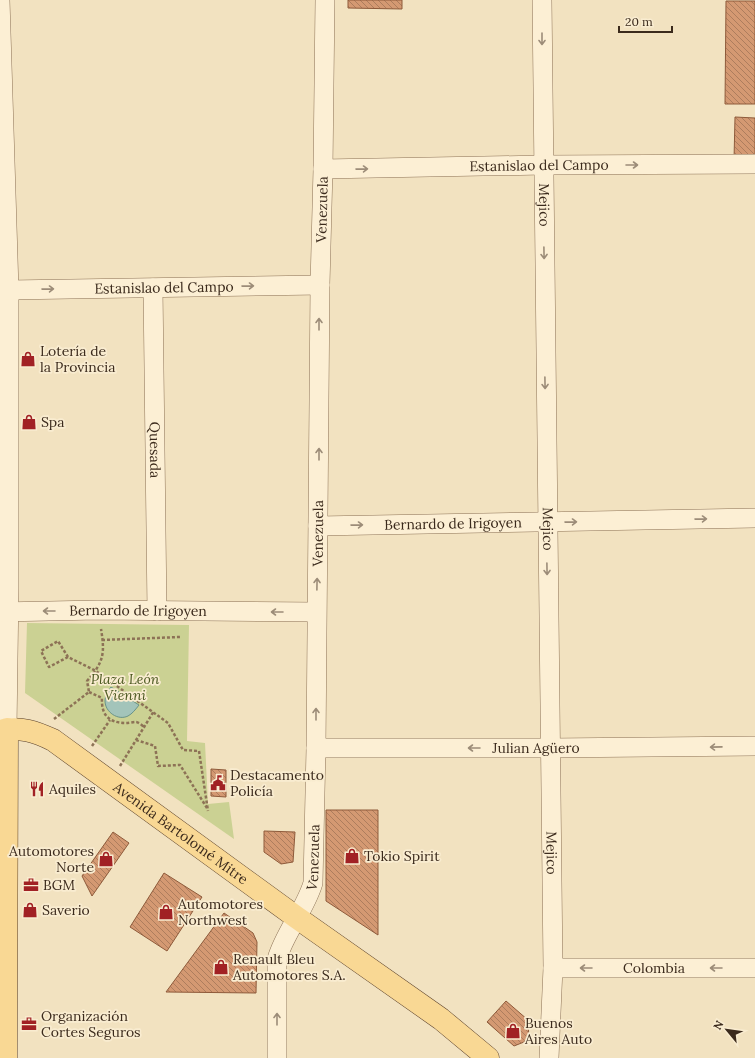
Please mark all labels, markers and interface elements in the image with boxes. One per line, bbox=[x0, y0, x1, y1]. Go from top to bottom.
scale bar bbox=[619, 8, 672, 34]
text: 20 m bbox=[625, 14, 653, 29]
one-way arrow bbox=[538, 32, 546, 45]
street label: Estanislao del Campo bbox=[469, 156, 609, 175]
one-way arrow bbox=[625, 161, 638, 168]
one-way arrow bbox=[355, 165, 368, 172]
street label: Venezuela bbox=[312, 176, 332, 244]
street label: Mejico bbox=[535, 183, 554, 227]
one-way arrow bbox=[540, 246, 548, 259]
street label: Estanislao del Campo bbox=[94, 277, 234, 298]
one-way arrow bbox=[241, 282, 254, 290]
one-way arrow bbox=[41, 285, 54, 293]
one-way arrow bbox=[315, 318, 323, 331]
place label: Lotería de la Provincia bbox=[40, 342, 115, 376]
shop icon: Lotería de la Provincia bbox=[19, 350, 37, 368]
one-way arrow bbox=[541, 376, 549, 389]
shop icon: Spa bbox=[20, 413, 38, 431]
place label: Spa bbox=[41, 413, 64, 431]
street label: Quesada bbox=[146, 422, 164, 478]
one-way arrow bbox=[315, 448, 323, 461]
street label: Venezuela bbox=[309, 500, 327, 568]
street label: Mejico bbox=[539, 507, 557, 551]
street label: Bernardo de Irigoyen bbox=[384, 513, 522, 534]
one-way arrow bbox=[694, 515, 707, 523]
one-way arrow bbox=[564, 518, 577, 526]
one-way arrow bbox=[350, 521, 363, 529]
one-way arrow bbox=[543, 562, 551, 575]
one-way arrow bbox=[313, 578, 321, 591]
street label: Bernardo de Irigoyen bbox=[69, 601, 207, 620]
one-way arrow bbox=[43, 607, 56, 615]
one-way arrow bbox=[271, 608, 284, 616]
park label: Plaza León Vienni bbox=[91, 670, 160, 704]
one-way arrow bbox=[312, 708, 320, 721]
street label: Julian Agüero bbox=[491, 739, 580, 757]
one-way arrow bbox=[710, 743, 723, 751]
one-way arrow bbox=[468, 744, 481, 752]
place label: Destacamento Policía bbox=[230, 766, 324, 800]
public building icon: Destacamento Policía bbox=[209, 774, 227, 792]
street label: Avenida Bartolomé Mitre bbox=[109, 777, 252, 888]
restaurant icon: Aquiles bbox=[28, 780, 46, 798]
place label: Aquiles bbox=[48, 780, 96, 798]
street label: Venezuela bbox=[302, 824, 323, 894]
street label: Mejico bbox=[542, 831, 561, 875]
place label: Automotores Norte bbox=[8, 842, 94, 876]
shop icon: Tokio Spirit bbox=[343, 847, 361, 865]
place label: Tokio Spirit bbox=[364, 847, 440, 865]
shop icon: Automotores Norte bbox=[97, 850, 115, 868]
office icon: BGM bbox=[22, 876, 40, 894]
place label: BGM bbox=[43, 876, 75, 894]
place label: Automotores Northwest bbox=[177, 895, 263, 929]
shop icon: Saverio bbox=[21, 901, 39, 919]
place label: Saverio bbox=[42, 901, 90, 919]
shop icon: Automotores Northwest bbox=[157, 903, 175, 921]
place label: Renault Bleu Automotores S.A. bbox=[232, 950, 346, 984]
shop icon: Renault Bleu Automotores S.A. bbox=[212, 958, 230, 976]
street label: Colombia bbox=[623, 959, 685, 977]
one-way arrow bbox=[580, 964, 593, 972]
one-way arrow bbox=[710, 964, 723, 972]
place label: Organización Cortes Seguros bbox=[41, 1007, 141, 1041]
north arrow bbox=[707, 1010, 747, 1050]
one-way arrow bbox=[273, 1013, 281, 1026]
place label: Buenos Aires Auto bbox=[524, 1014, 592, 1048]
office icon: Organización Cortes Seguros bbox=[20, 1015, 38, 1033]
text: N bbox=[710, 1018, 727, 1032]
shop icon: Buenos Aires Auto bbox=[504, 1022, 522, 1040]

